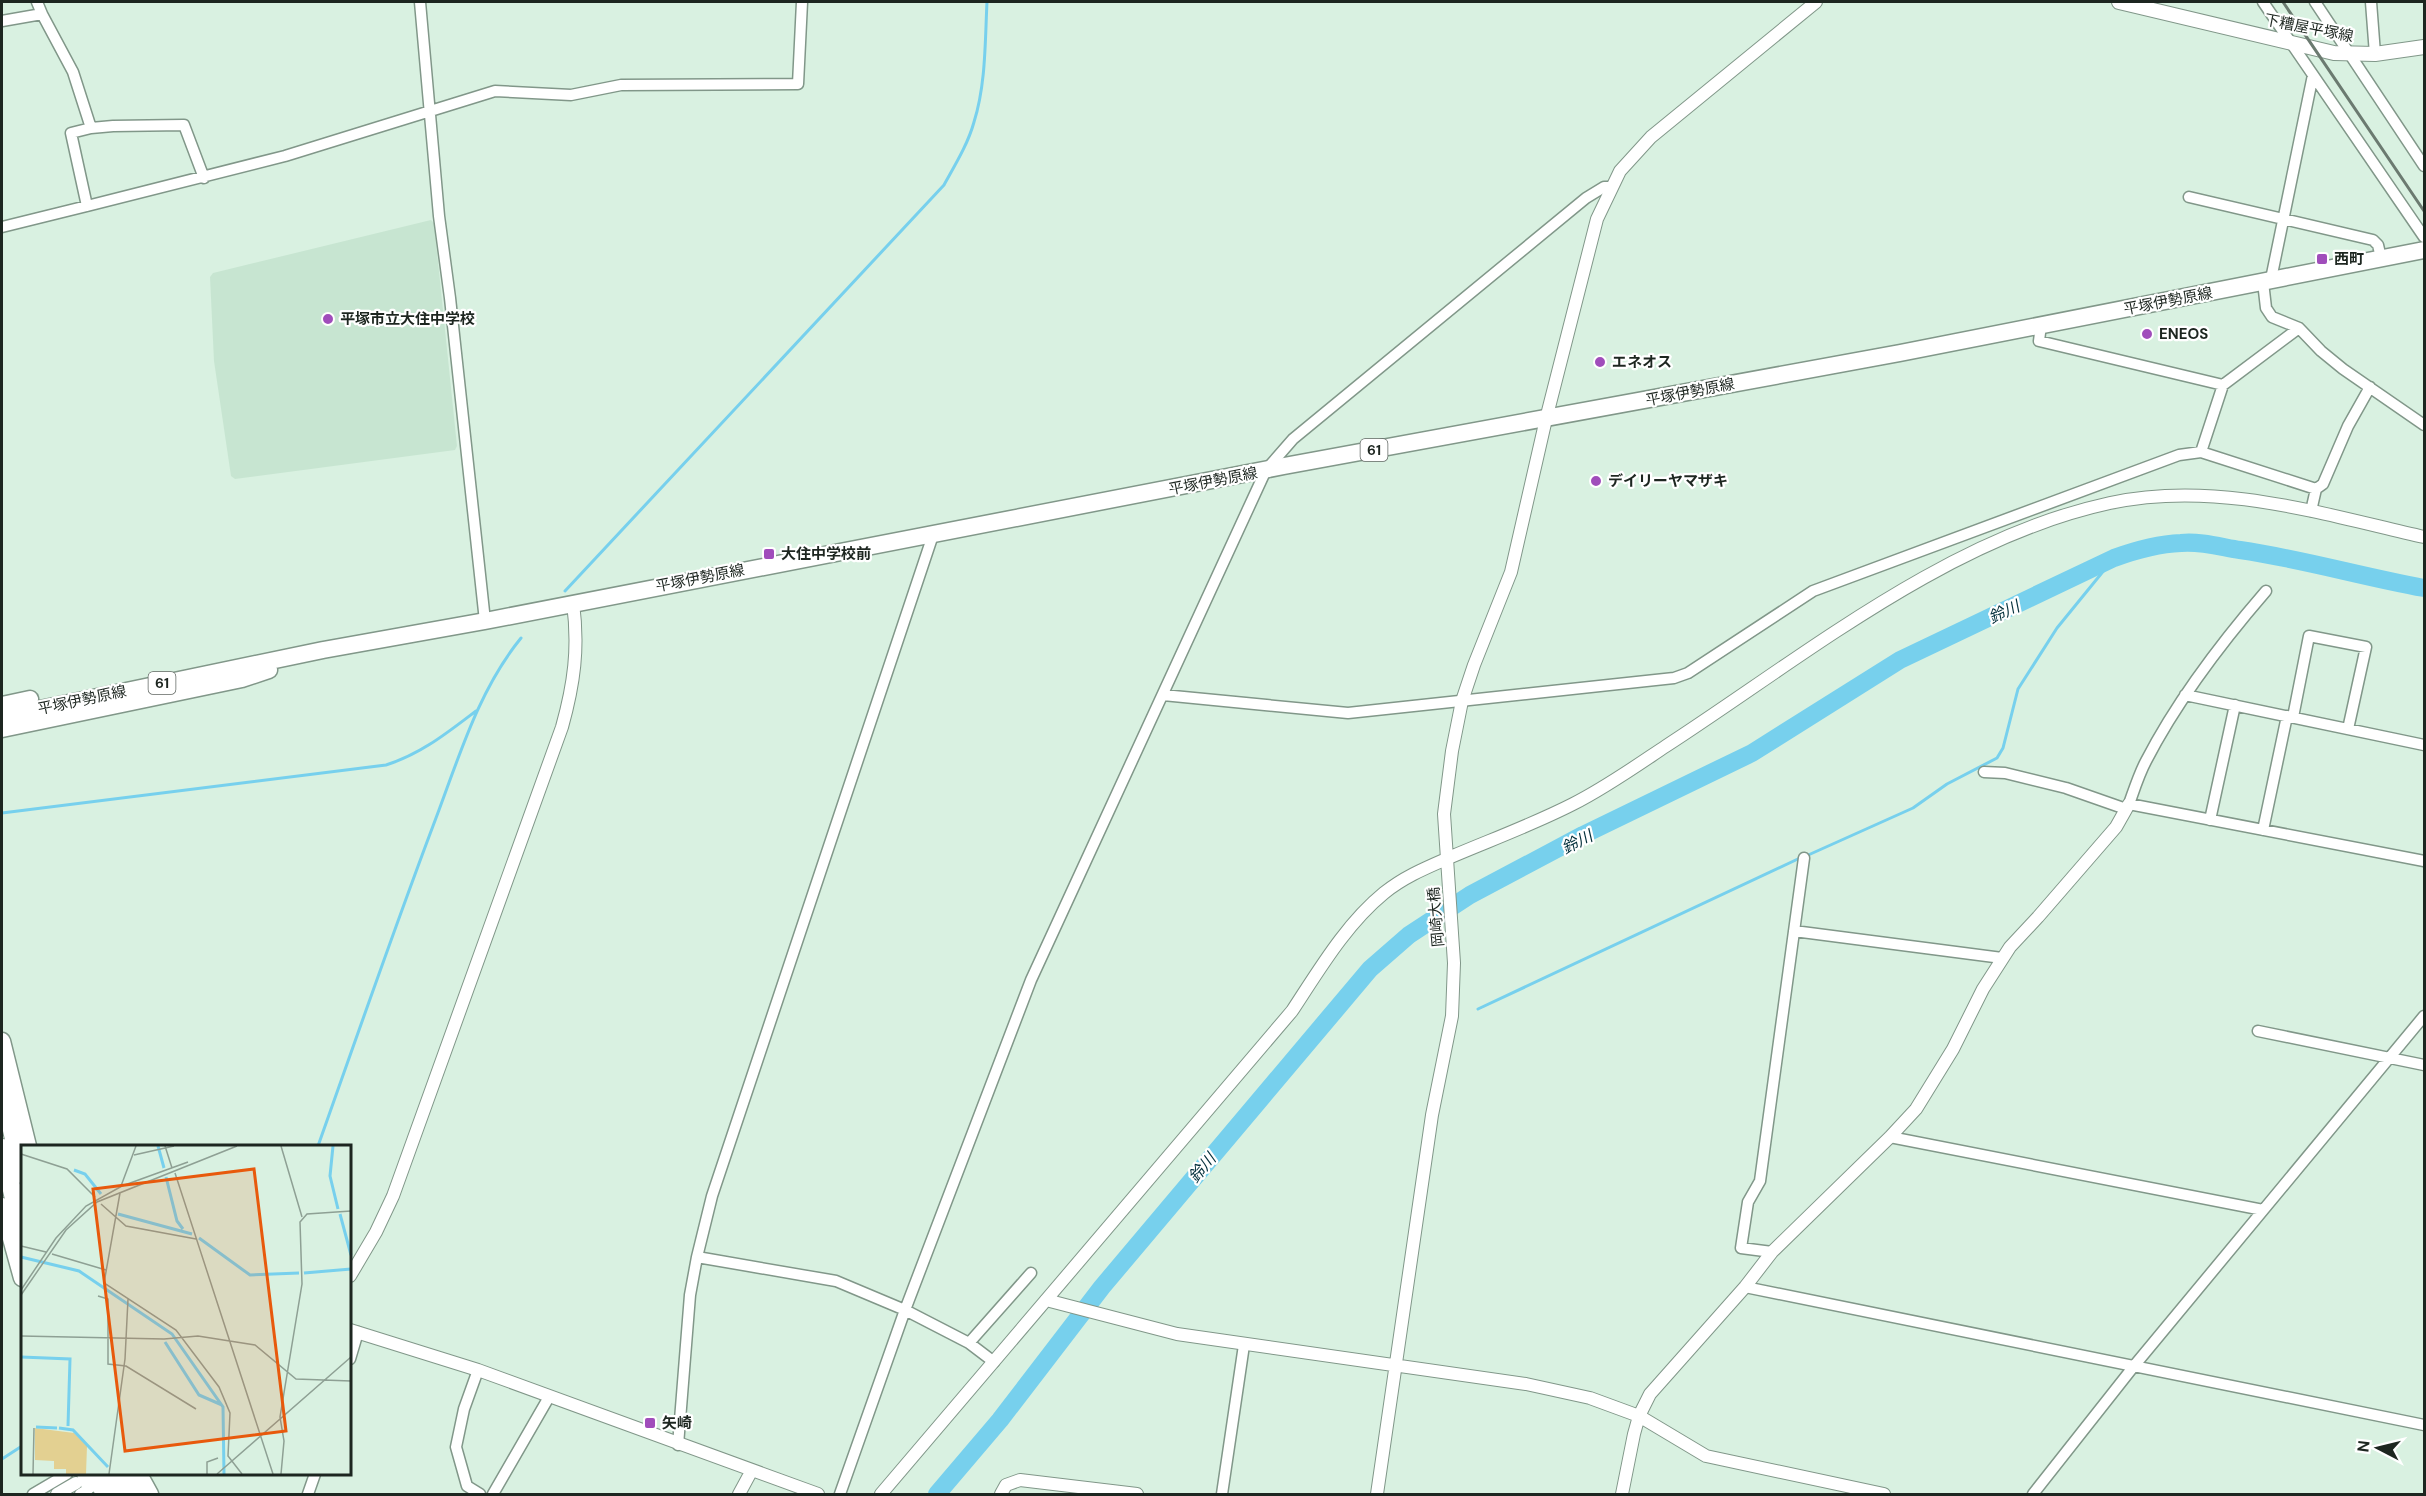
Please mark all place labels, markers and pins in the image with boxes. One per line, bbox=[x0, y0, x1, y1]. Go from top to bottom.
place label: 西町 bbox=[2334, 249, 2364, 269]
marker: 西町 bbox=[2315, 252, 2329, 266]
place label: 平塚市立大住中学校 bbox=[340, 309, 475, 329]
marker: 平塚市立大住中学校 bbox=[321, 312, 335, 326]
place label: ENEOS bbox=[2159, 324, 2208, 344]
marker: ENEOS bbox=[2140, 327, 2154, 341]
place label: エネオス bbox=[1612, 352, 1672, 372]
marker: エネオス bbox=[1593, 355, 1607, 369]
place label: デイリーヤマザキ bbox=[1608, 471, 1728, 491]
marker: デイリーヤマザキ bbox=[1589, 474, 1603, 488]
place label: 大住中学校前 bbox=[781, 544, 871, 564]
marker: 大住中学校前 bbox=[762, 547, 776, 561]
place label: 矢崎 bbox=[662, 1413, 692, 1433]
marker: 矢崎 bbox=[643, 1416, 657, 1430]

